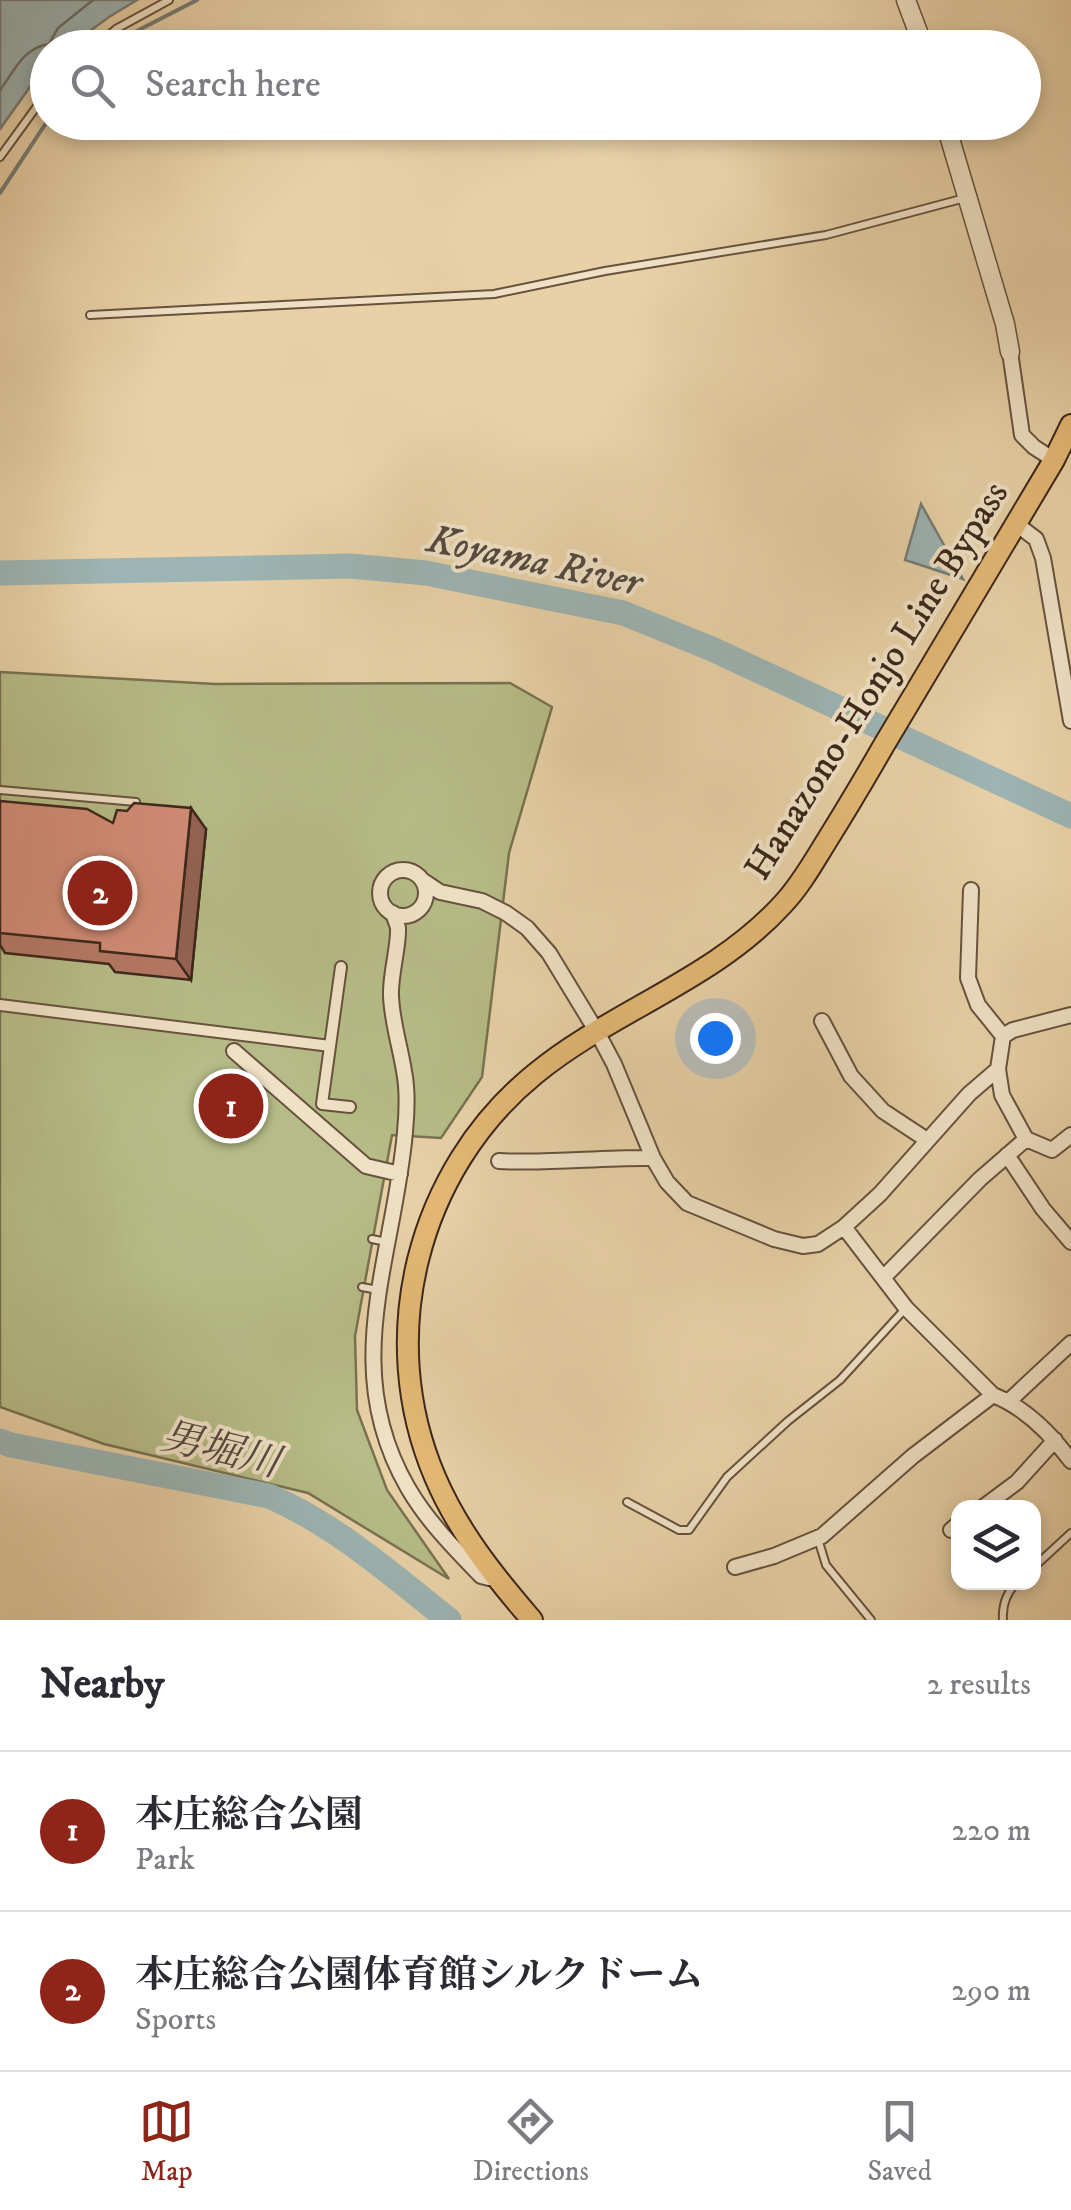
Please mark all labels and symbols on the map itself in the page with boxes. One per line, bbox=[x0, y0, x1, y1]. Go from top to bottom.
street label: Hanazono-Honjo Line Bypass bbox=[734, 473, 1020, 889]
water label: Koyama River bbox=[421, 515, 648, 610]
pin: 2 bbox=[68, 856, 132, 930]
your location bbox=[690, 1013, 741, 1064]
pin: 1 bbox=[198, 1068, 264, 1144]
water label: 男堀川 bbox=[156, 1412, 288, 1491]

